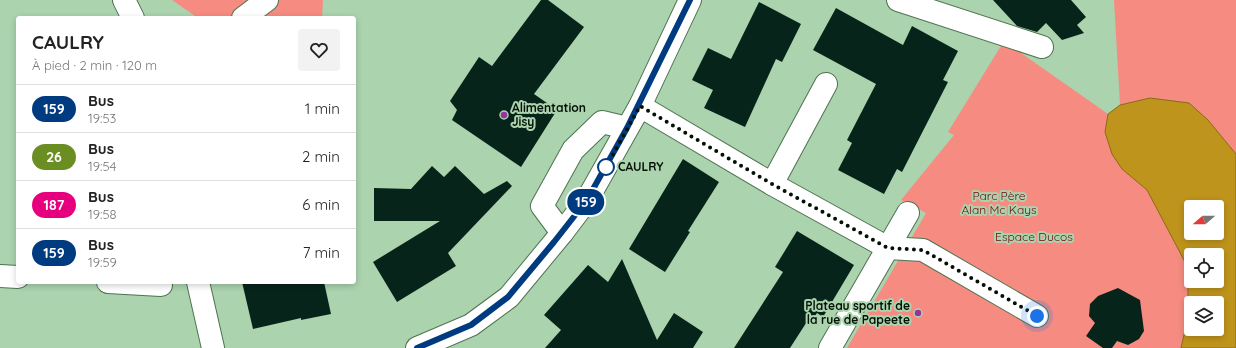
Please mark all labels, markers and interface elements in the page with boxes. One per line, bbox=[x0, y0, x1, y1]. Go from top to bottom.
button: heart bbox=[298, 29, 340, 71]
text: CAULRY bbox=[32, 30, 104, 54]
text: À pied · 2 min · 120 m bbox=[32, 57, 157, 73]
text: Bus bbox=[88, 91, 114, 110]
text: 1 min bbox=[305, 99, 340, 118]
text: 159 bbox=[43, 100, 65, 118]
place label: Alimentation Jisy bbox=[512, 100, 586, 129]
text: 19:53 bbox=[88, 110, 116, 126]
marker: Alimentation Jisy bbox=[499, 110, 509, 120]
text: Bus bbox=[88, 139, 114, 158]
text: 2 min bbox=[302, 147, 340, 166]
text: 26 bbox=[46, 148, 62, 166]
text: 19:54 bbox=[88, 158, 116, 174]
marker: CAULRY bbox=[597, 158, 615, 176]
place label: CAULRY bbox=[618, 159, 663, 174]
text: Bus bbox=[88, 187, 114, 206]
park label: Parc Père Alan Mc Kays bbox=[961, 188, 1037, 217]
line badge: 159 bbox=[563, 189, 609, 215]
text: 159 bbox=[575, 193, 597, 211]
text: 6 min bbox=[302, 195, 340, 214]
text: 187 bbox=[44, 196, 64, 214]
north arrow bbox=[1184, 200, 1224, 240]
map controls bbox=[1184, 200, 1224, 336]
text: 19:58 bbox=[88, 206, 117, 222]
park label: Espace Ducos bbox=[995, 229, 1073, 244]
text: Bus bbox=[88, 235, 114, 254]
text: 7 min bbox=[303, 243, 340, 262]
text: 159 bbox=[43, 244, 65, 262]
button: locate bbox=[1184, 248, 1224, 288]
text: 19:59 bbox=[88, 254, 117, 270]
button: layers bbox=[1184, 296, 1224, 336]
place label: Plateau sportif de la rue de Papeete bbox=[805, 298, 910, 327]
your location bbox=[1027, 306, 1047, 326]
marker: Plateau sportif de la rue de Papeete bbox=[913, 308, 923, 318]

